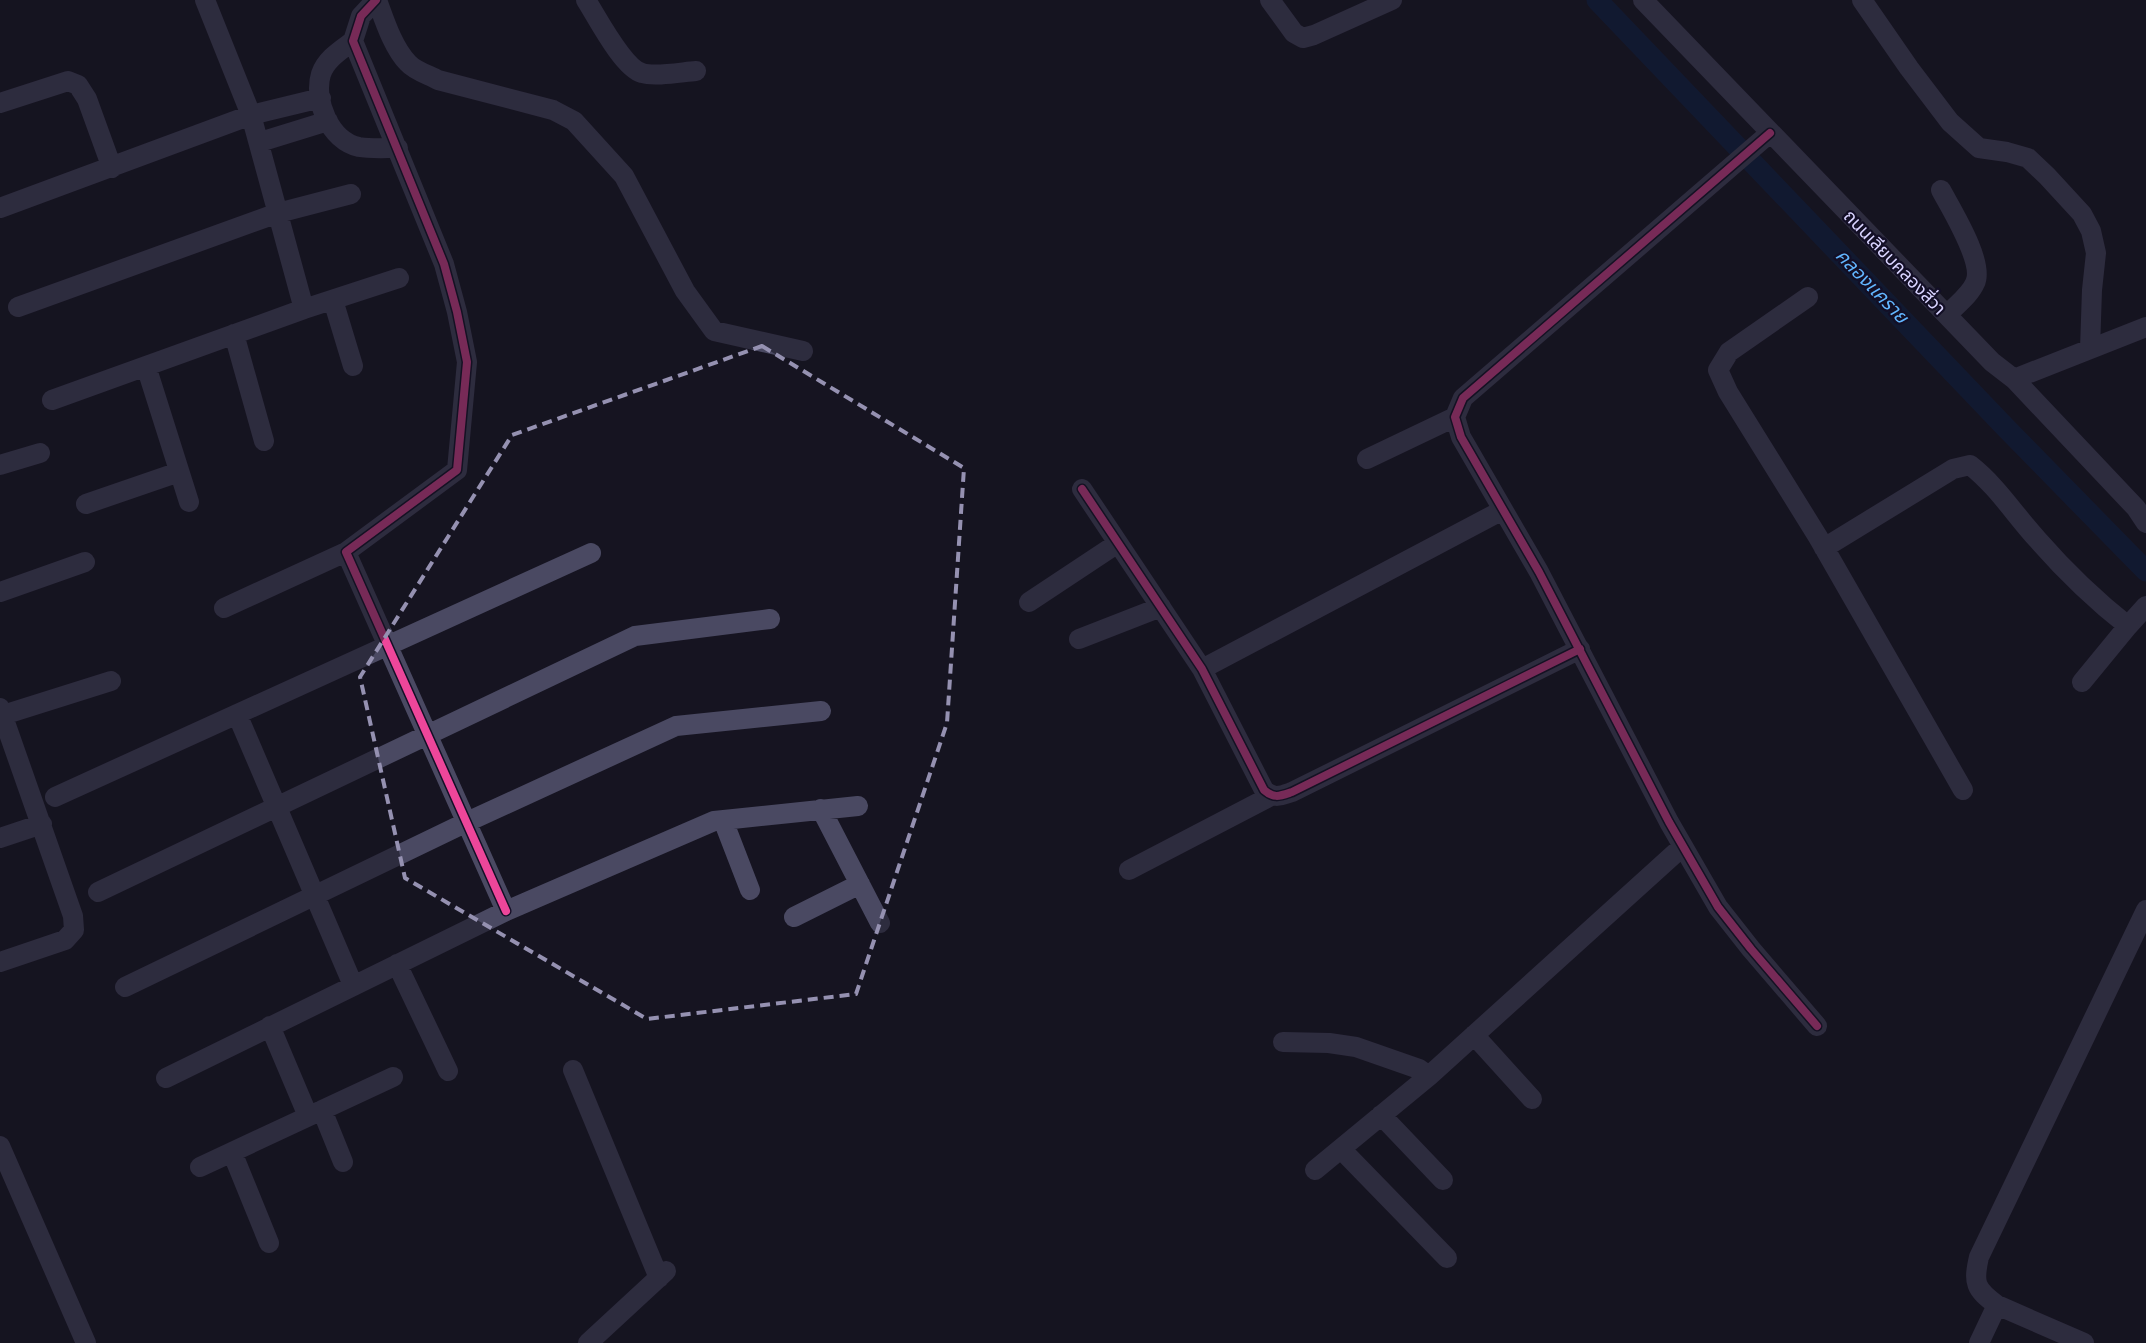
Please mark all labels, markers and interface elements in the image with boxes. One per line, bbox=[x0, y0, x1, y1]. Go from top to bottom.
street label: ถนนเลียบคลองสี่วา bbox=[1838, 204, 1952, 320]
water label: คลองเเคราย bbox=[1829, 243, 1916, 331]

